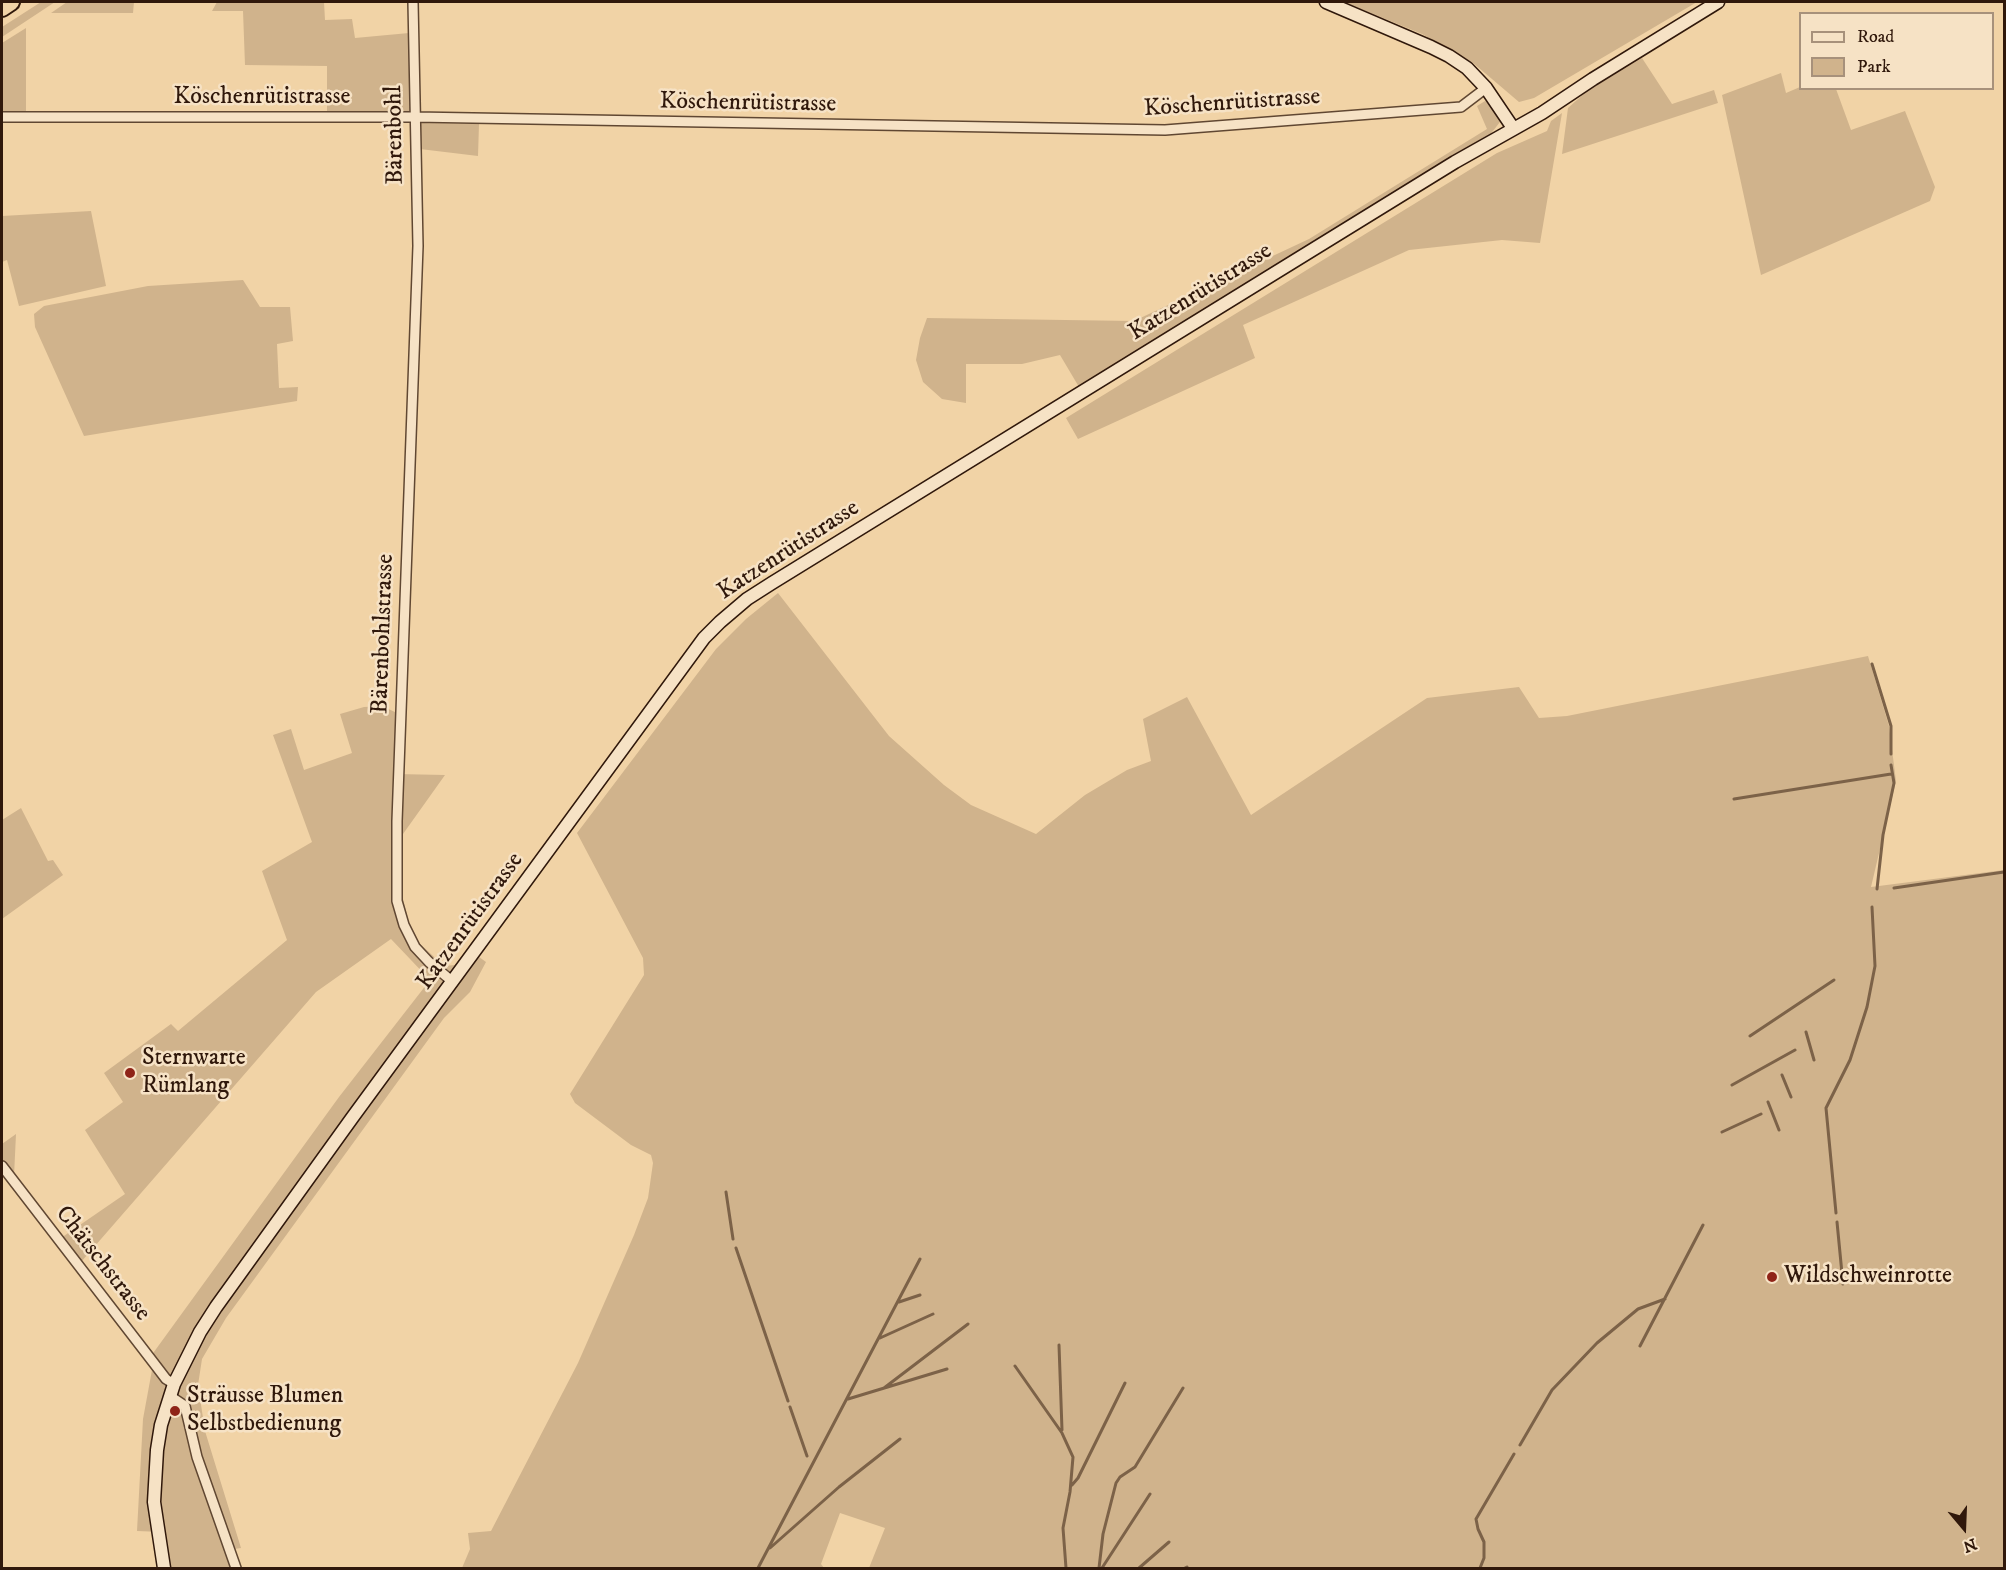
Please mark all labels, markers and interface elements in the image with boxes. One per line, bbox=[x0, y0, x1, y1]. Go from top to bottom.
legend bbox=[1799, 12, 1994, 90]
text: Road bbox=[1857, 26, 1894, 48]
text: Park bbox=[1857, 56, 1891, 78]
street label: Köschenrütistrasse bbox=[1143, 83, 1321, 125]
street label: Köschenrütistrasse bbox=[174, 84, 350, 112]
street label: Bärenbohl bbox=[381, 85, 411, 185]
street label: Köschenrütistrasse bbox=[659, 88, 837, 120]
street label: Katzenrütistrasse bbox=[1124, 238, 1278, 348]
street label: Katzenrütistrasse bbox=[713, 495, 865, 607]
street label: Bärenbohlstrasse bbox=[367, 553, 401, 715]
street label: Katzenrütistrasse bbox=[411, 848, 531, 996]
place label: Sternwarte Rümlang bbox=[142, 1045, 246, 1101]
marker: Sternwarte Rümlang bbox=[123, 1066, 137, 1080]
street label: Chätschstrasse bbox=[48, 1201, 156, 1327]
place label: Wildschweinrotte bbox=[1784, 1263, 1952, 1291]
marker: Wildschweinrotte bbox=[1765, 1270, 1779, 1284]
place label: Sträusse Blumen Selbstbedienung bbox=[187, 1383, 343, 1439]
marker: Sträusse Blumen Selbstbedienung bbox=[168, 1404, 182, 1418]
north arrow bbox=[1934, 1498, 1994, 1558]
text: N bbox=[1960, 1533, 1979, 1557]

